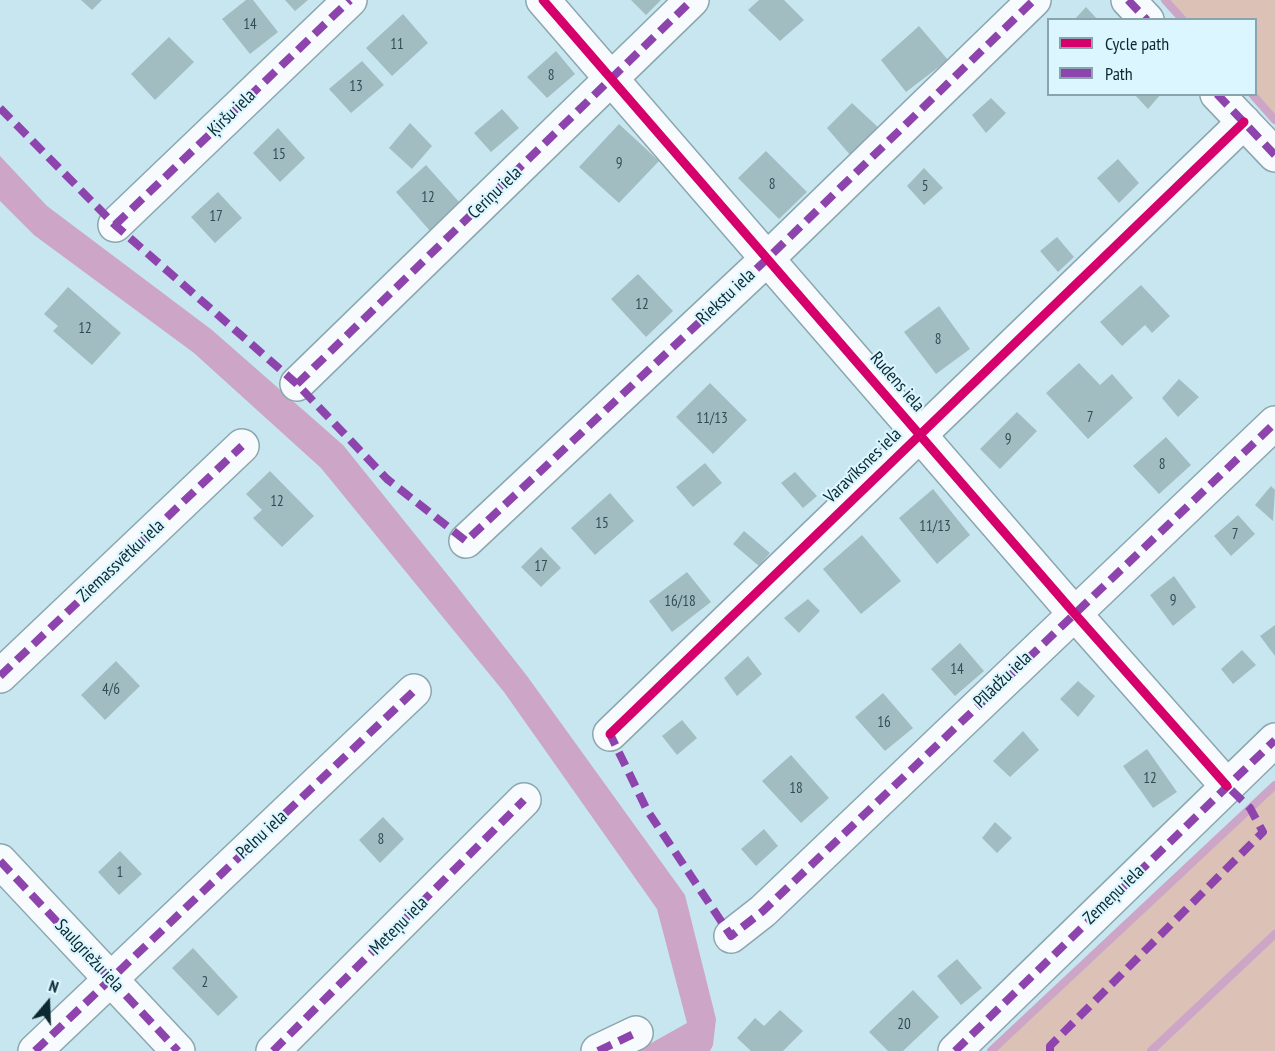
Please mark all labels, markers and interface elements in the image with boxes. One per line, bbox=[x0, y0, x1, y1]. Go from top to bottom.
house number: 14 bbox=[243, 16, 257, 34]
legend bbox=[1047, 18, 1257, 96]
text: Cycle path bbox=[1105, 32, 1169, 55]
house number: 11 bbox=[390, 36, 404, 54]
text: Path bbox=[1105, 62, 1133, 85]
house number: 8 bbox=[548, 67, 554, 85]
house number: 13 bbox=[349, 78, 363, 96]
street label: Ķiršu iela bbox=[204, 85, 260, 141]
house number: 15 bbox=[272, 146, 286, 164]
house number: 9 bbox=[616, 155, 622, 173]
street label: Ceriņu iela bbox=[464, 162, 526, 224]
house number: 8 bbox=[769, 176, 775, 194]
house number: 5 bbox=[922, 178, 928, 196]
house number: 12 bbox=[421, 189, 435, 207]
house number: 17 bbox=[209, 208, 223, 226]
street label: Riekstu iela bbox=[692, 264, 760, 330]
house number: 12 bbox=[635, 296, 649, 314]
house number: 12 bbox=[78, 320, 92, 338]
house number: 8 bbox=[935, 331, 941, 349]
street label: Rudens iela bbox=[865, 348, 929, 416]
house number: 7 bbox=[1087, 409, 1093, 427]
house number: 11/13 bbox=[696, 410, 728, 428]
street label: Varavīksnes iela bbox=[820, 424, 906, 508]
house number: 9 bbox=[1005, 431, 1011, 449]
house number: 8 bbox=[1159, 456, 1165, 474]
house number: 12 bbox=[270, 493, 284, 511]
street label: Ziemassvētku iela bbox=[73, 515, 169, 607]
house number: 15 bbox=[595, 515, 609, 533]
house number: 11/13 bbox=[919, 518, 951, 536]
house number: 7 bbox=[1232, 526, 1238, 544]
house number: 17 bbox=[534, 558, 548, 576]
house number: 9 bbox=[1170, 592, 1176, 610]
house number: 16/18 bbox=[664, 593, 696, 611]
street label: Pīlādžu iela bbox=[970, 647, 1036, 713]
house number: 14 bbox=[950, 661, 964, 679]
house number: 4/6 bbox=[102, 681, 120, 699]
house number: 16 bbox=[877, 714, 891, 732]
house number: 12 bbox=[1143, 770, 1157, 788]
house number: 18 bbox=[789, 780, 803, 798]
street label: Pelnu iela bbox=[232, 806, 292, 864]
house number: 8 bbox=[378, 831, 384, 849]
street label: Zemeņu iela bbox=[1079, 861, 1149, 929]
house number: 1 bbox=[117, 864, 123, 882]
street label: Meteņu iela bbox=[365, 892, 433, 960]
street label: Saulgriežu iela bbox=[50, 915, 128, 997]
north arrow bbox=[18, 973, 78, 1033]
house number: 2 bbox=[202, 974, 208, 992]
text: N bbox=[47, 975, 61, 997]
house number: 20 bbox=[897, 1016, 911, 1034]

